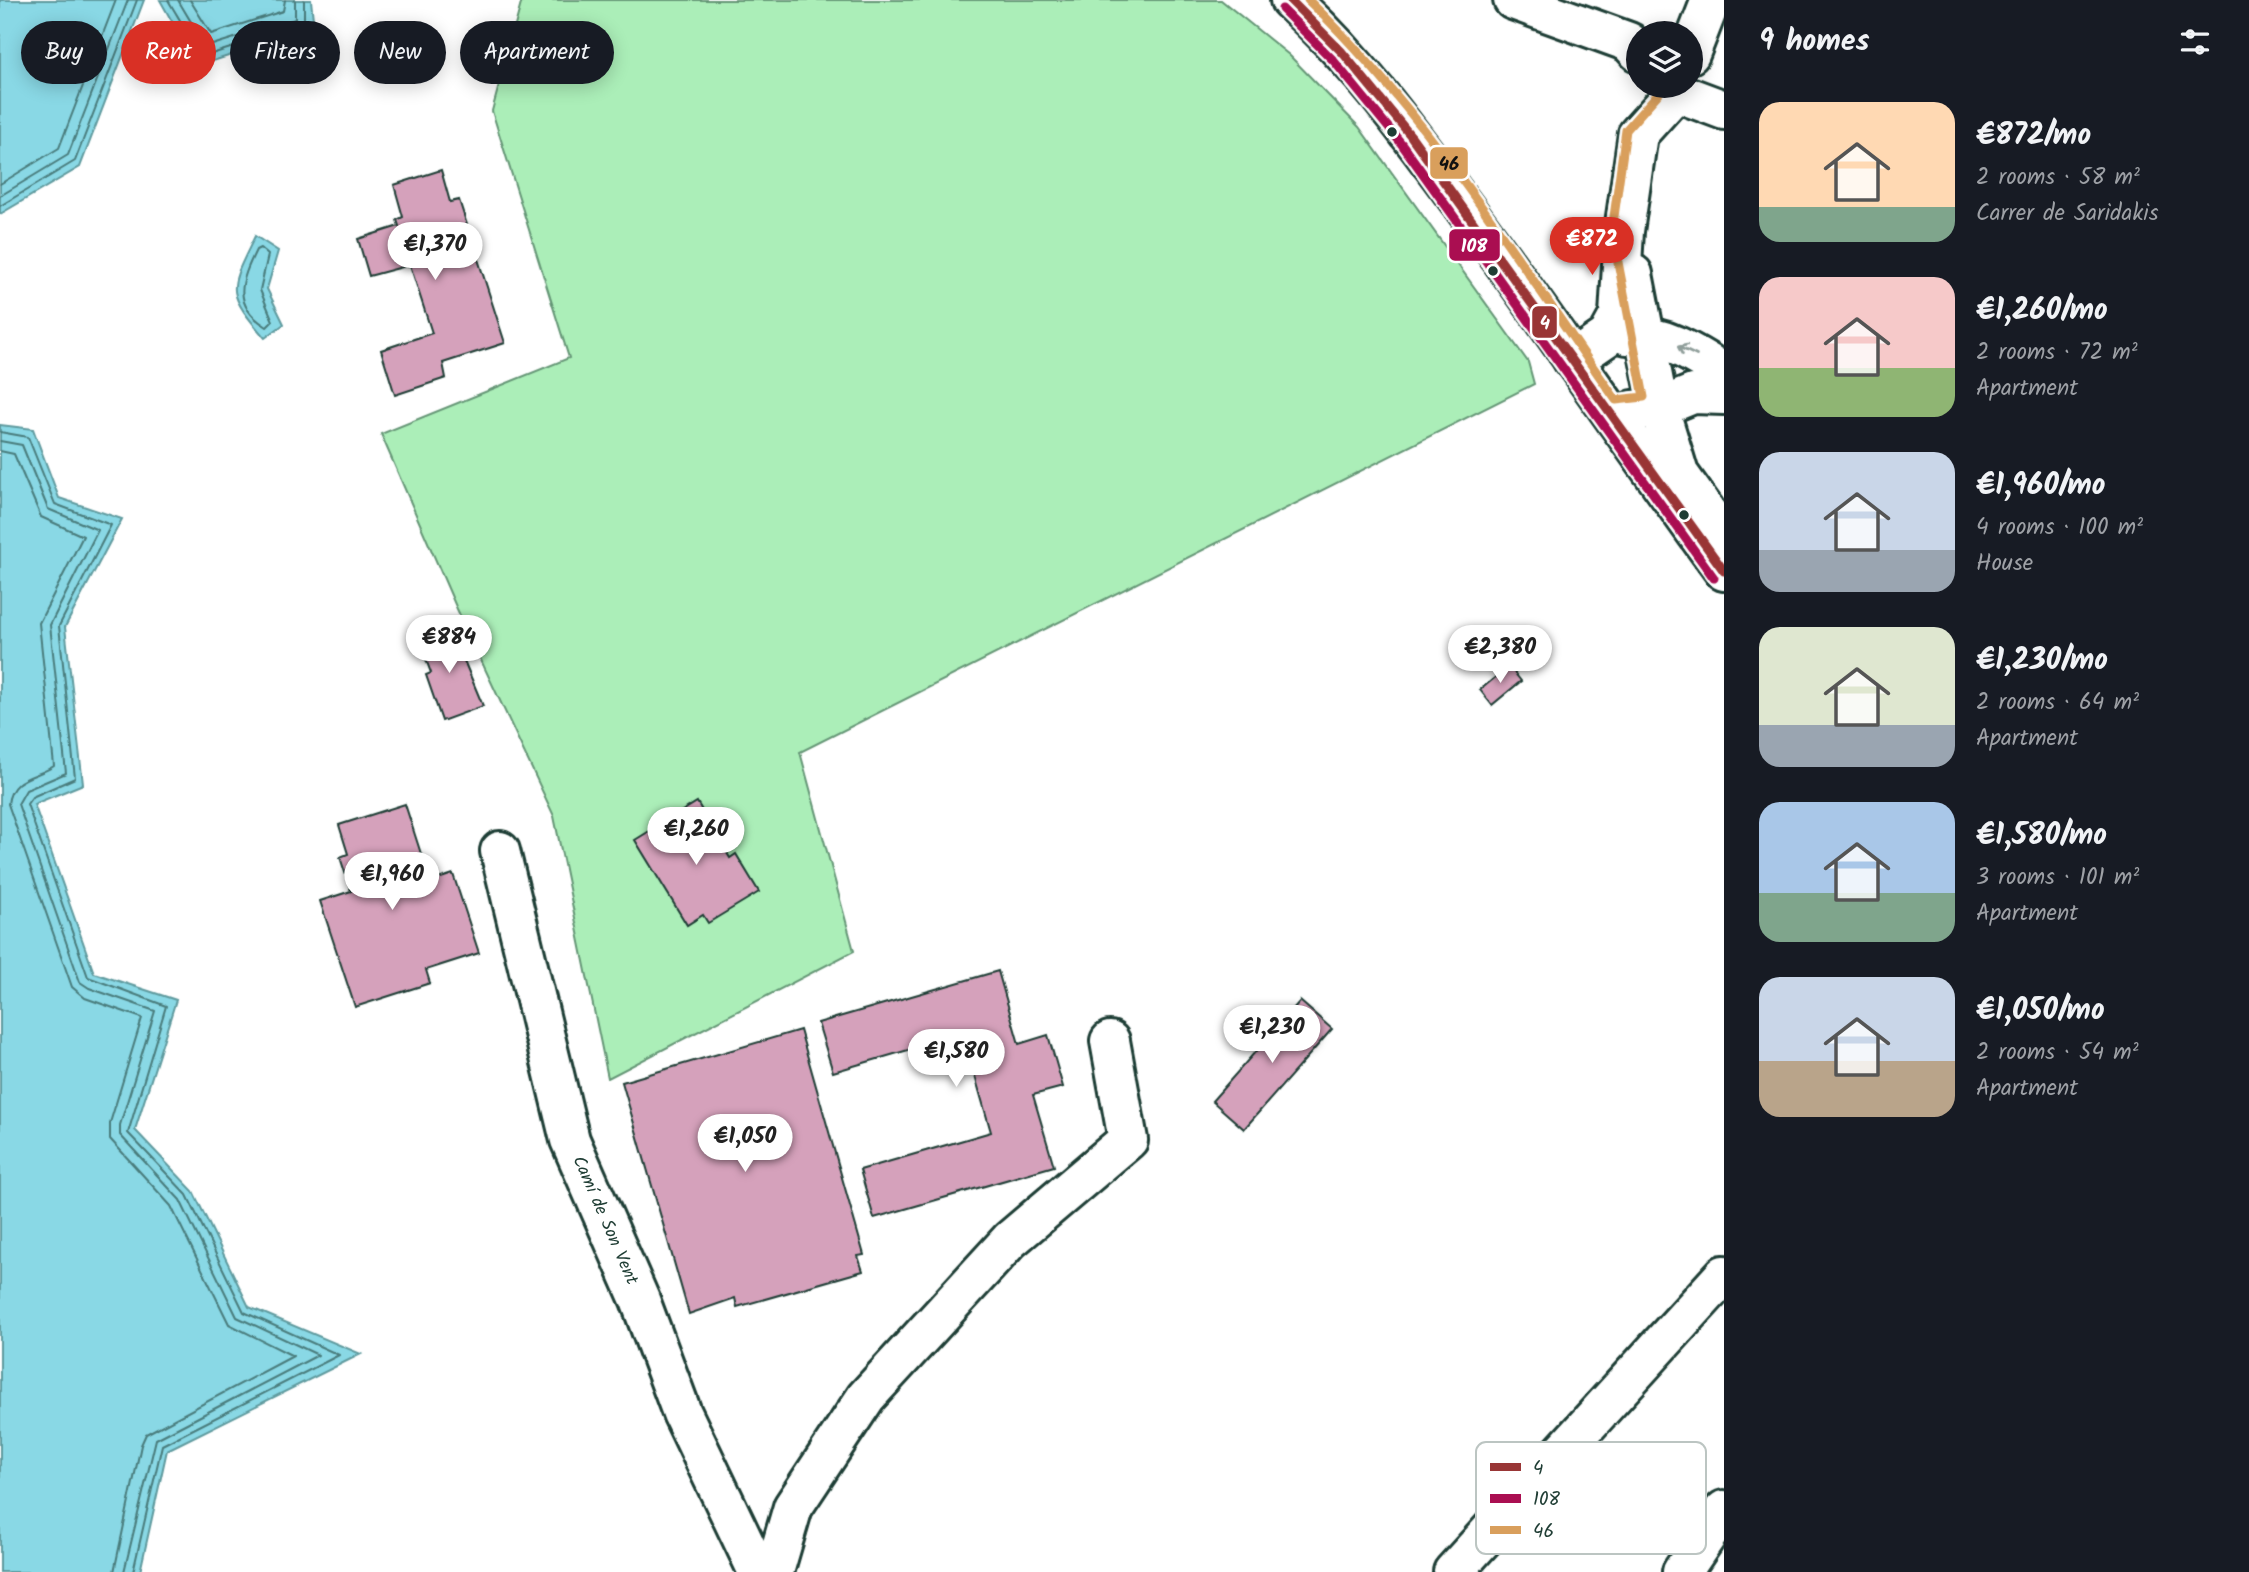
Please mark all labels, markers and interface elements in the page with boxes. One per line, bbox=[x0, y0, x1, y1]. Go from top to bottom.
text: 9 homes bbox=[1759, 18, 1870, 66]
chip: Buy bbox=[21, 21, 107, 84]
chip: Rent bbox=[121, 21, 216, 84]
chip: Filters bbox=[230, 21, 340, 84]
chip: New bbox=[354, 21, 446, 84]
chip: Apartment bbox=[460, 21, 614, 84]
map controls bbox=[1626, 21, 1703, 98]
button: layers bbox=[1626, 21, 1703, 98]
icon: filters bbox=[2176, 23, 2214, 61]
text: €872/mo bbox=[1976, 112, 2091, 160]
unlabelled marker bbox=[1385, 125, 1399, 139]
icon: home bbox=[1815, 130, 1899, 214]
line badge: 46 bbox=[1429, 146, 1469, 180]
text: 46 bbox=[1439, 150, 1459, 180]
text: 2 rooms · 58 m² bbox=[1976, 160, 2140, 196]
text: Carrer de Saridakis bbox=[1976, 196, 2158, 232]
pin: €872 bbox=[1551, 218, 1633, 277]
pin: €1,370 bbox=[378, 222, 492, 282]
text: €872 bbox=[1566, 222, 1618, 258]
text: €1,370 bbox=[404, 227, 466, 263]
line badge: 108 bbox=[1448, 228, 1501, 262]
text: 108 bbox=[1461, 232, 1488, 262]
unlabelled marker bbox=[1486, 264, 1500, 278]
text: €1,260/mo bbox=[1976, 287, 2108, 335]
line badge: 4 bbox=[1531, 305, 1558, 339]
icon: home bbox=[1815, 305, 1899, 389]
text: 4 bbox=[1540, 309, 1551, 339]
text: 2 rooms · 72 m² bbox=[1976, 335, 2138, 371]
one-way arrow bbox=[1676, 344, 1698, 357]
text: Apartment bbox=[1976, 371, 2078, 407]
text: €1,960/mo bbox=[1976, 462, 2105, 510]
icon: home bbox=[1815, 480, 1899, 564]
unlabelled marker bbox=[1677, 508, 1691, 522]
text: 4 rooms · 100 m² bbox=[1976, 510, 2143, 546]
text: House bbox=[1976, 546, 2033, 582]
pin: €884 bbox=[408, 616, 490, 675]
text: €884 bbox=[422, 620, 476, 656]
pin: €2,380 bbox=[1443, 626, 1557, 685]
text: €2,380 bbox=[1464, 630, 1536, 666]
text: €1,230/mo bbox=[1976, 637, 2108, 685]
icon: home bbox=[1815, 655, 1899, 739]
text: 2 rooms · 64 m² bbox=[1976, 685, 2139, 721]
text: Apartment bbox=[1976, 721, 2078, 757]
pin: €1,260 bbox=[639, 808, 753, 867]
text: €1,260 bbox=[663, 812, 729, 848]
text: €1,580/mo bbox=[1976, 812, 2107, 860]
icon: home bbox=[1815, 830, 1899, 914]
pin: €1,960 bbox=[335, 852, 449, 912]
text: €1,960 bbox=[360, 857, 424, 893]
text: 3 rooms · 101 m² bbox=[1976, 860, 2139, 896]
text: Apartment bbox=[1976, 896, 2078, 932]
text: €1,050/mo bbox=[1976, 987, 2105, 1035]
icon: home bbox=[1815, 1005, 1899, 1089]
pin: €1,230 bbox=[1215, 1006, 1329, 1065]
text: €1,230 bbox=[1239, 1010, 1305, 1046]
pin: €1,580 bbox=[899, 1030, 1013, 1089]
text: €1,580 bbox=[924, 1034, 988, 1070]
text: 2 rooms · 54 m² bbox=[1976, 1035, 2139, 1071]
text: Apartment bbox=[1976, 1071, 2078, 1107]
pin: €1,050 bbox=[688, 1114, 802, 1174]
text: €1,050 bbox=[714, 1119, 776, 1155]
street label: Camí de Son Vent bbox=[564, 1151, 647, 1290]
legend bbox=[1476, 1442, 1706, 1554]
text: 4 bbox=[1533, 1454, 1543, 1484]
text: 108 bbox=[1533, 1485, 1560, 1515]
text: 46 bbox=[1533, 1517, 1554, 1547]

